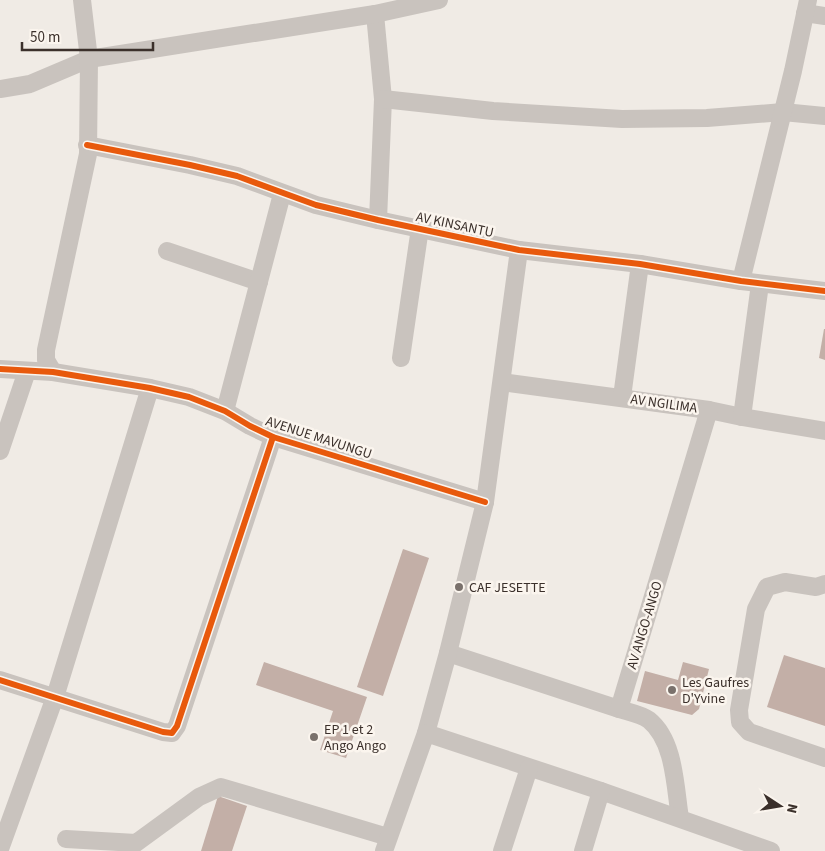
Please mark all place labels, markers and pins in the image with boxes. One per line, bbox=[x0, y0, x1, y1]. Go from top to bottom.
place label: CAF JESETTE bbox=[469, 578, 546, 598]
marker: CAF JESETTE bbox=[453, 581, 465, 593]
place label: Les Gaufres D'Yvine bbox=[682, 673, 749, 709]
marker: Les Gaufres D'Yvine bbox=[666, 684, 678, 696]
place label: EP 1 et 2 Ango Ango bbox=[324, 720, 386, 756]
marker: EP 1 et 2 Ango Ango bbox=[308, 731, 320, 743]

